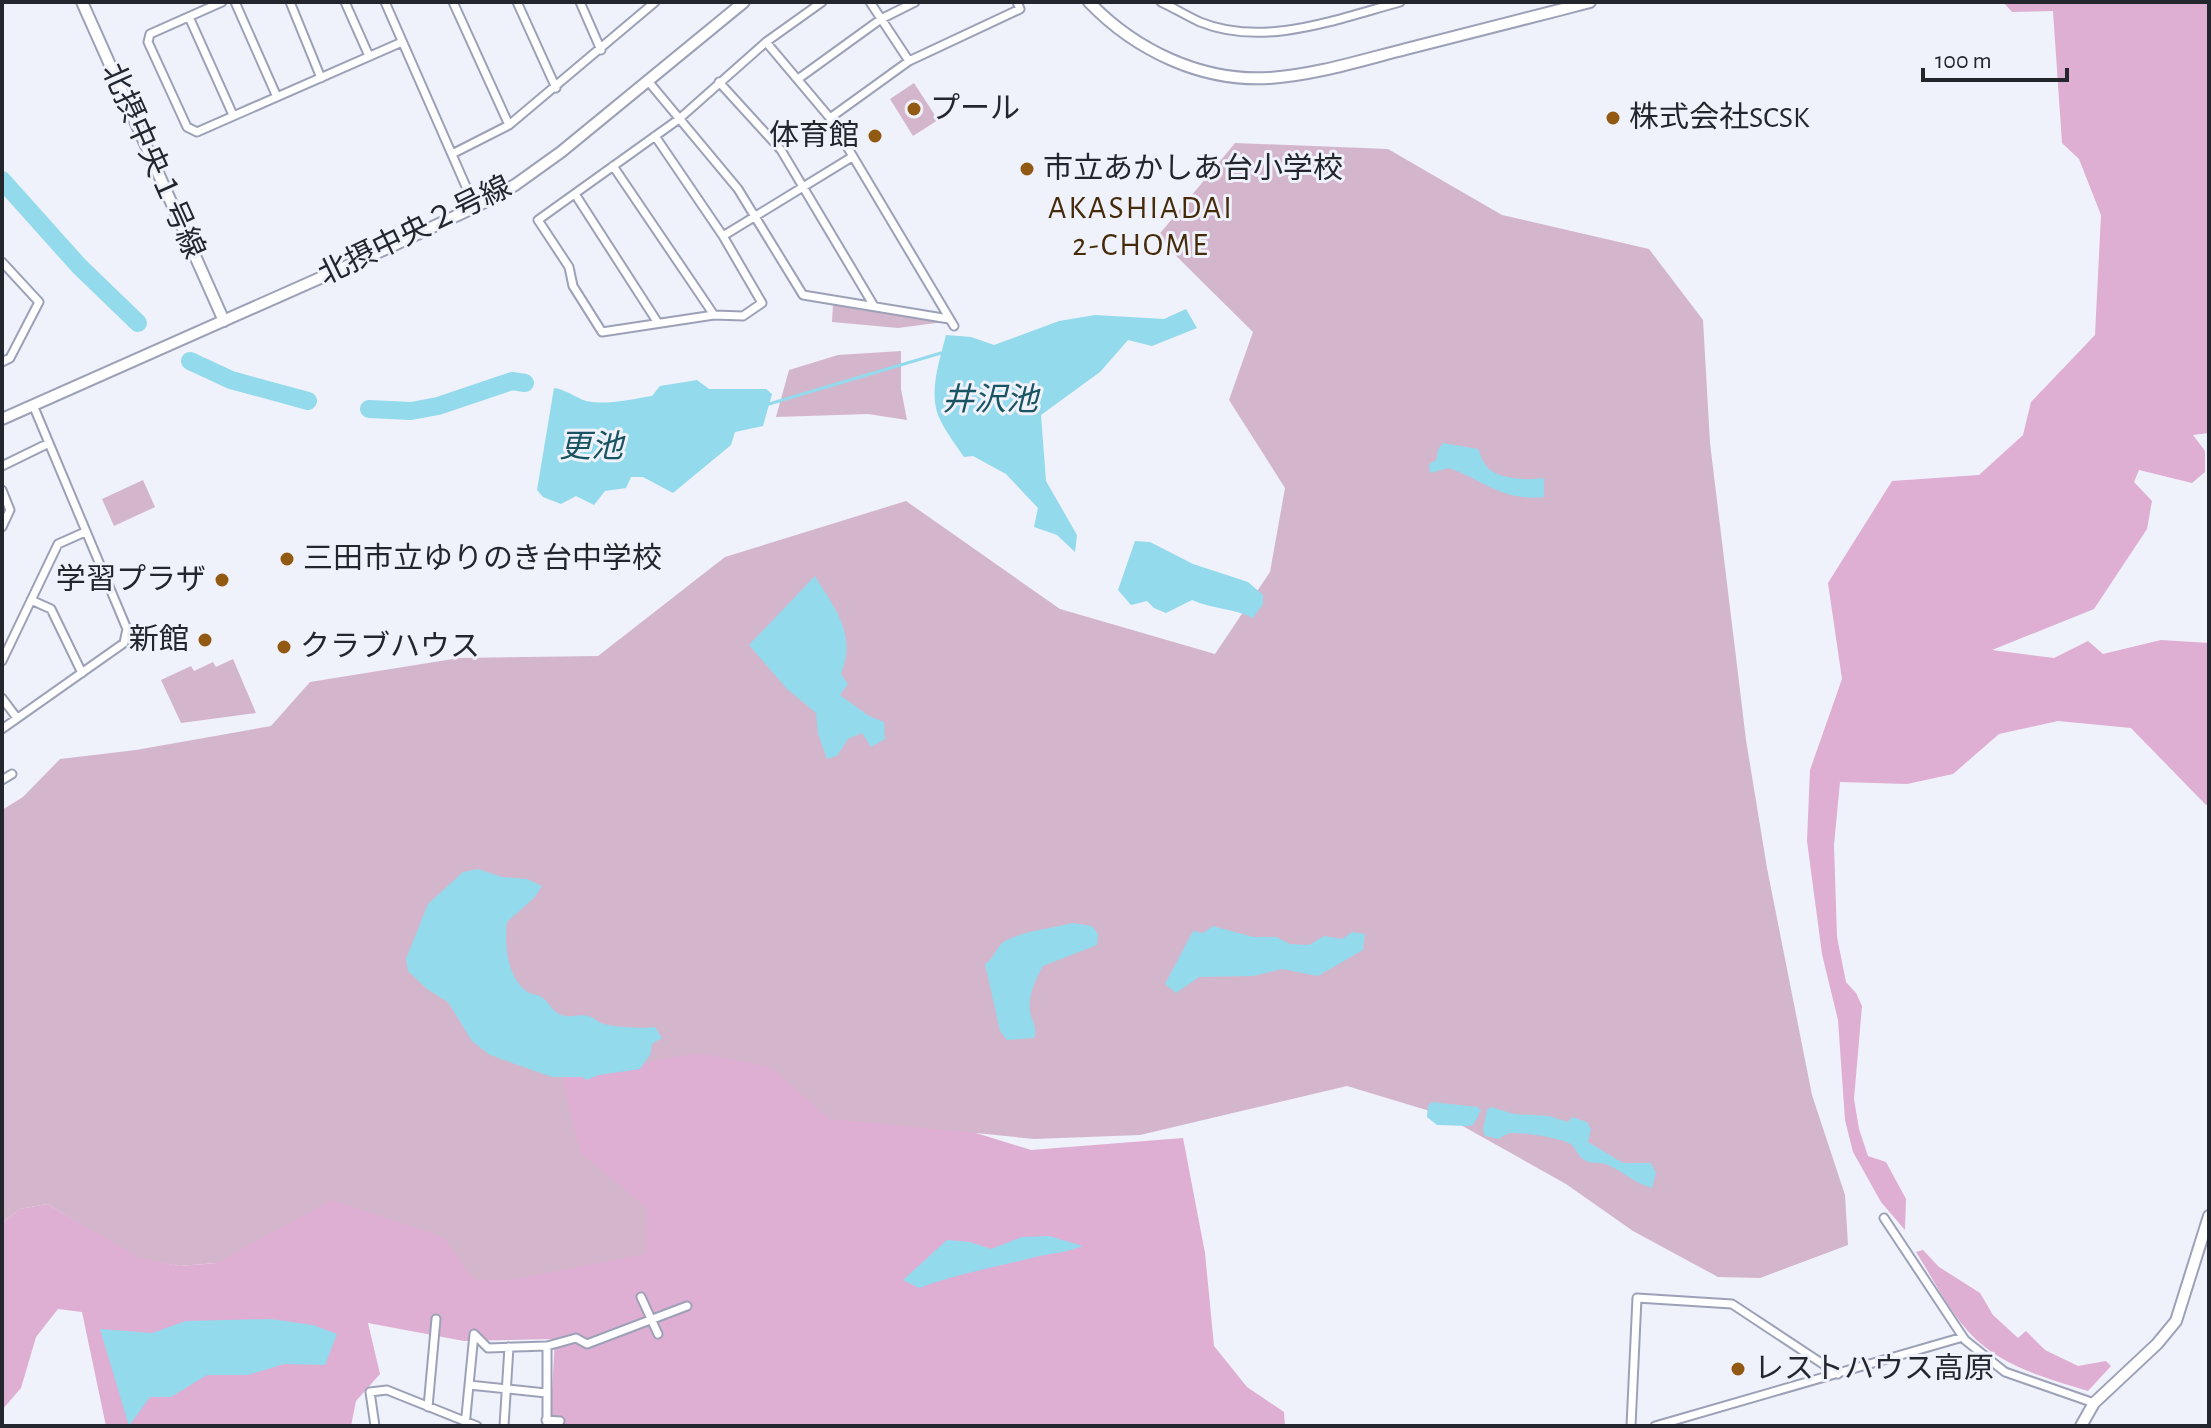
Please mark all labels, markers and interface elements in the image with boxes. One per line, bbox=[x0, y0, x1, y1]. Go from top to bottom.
scale bar bbox=[1923, 32, 2067, 82]
text: 100 m bbox=[1935, 49, 1992, 73]
street label: 北摂中央１号線 bbox=[97, 58, 211, 263]
place label: プール bbox=[930, 93, 1020, 124]
marker: プール bbox=[905, 100, 923, 118]
place label: 株式会社SCSK bbox=[1629, 101, 1810, 133]
marker: 株式会社SCSK bbox=[1604, 109, 1622, 127]
place label: 体育館 bbox=[769, 119, 859, 151]
marker: 体育館 bbox=[866, 127, 884, 145]
place label: 市立あかしあ台小学校 bbox=[1043, 152, 1343, 184]
marker: 市立あかしあ台小学校 bbox=[1018, 160, 1036, 178]
street label: 北摂中央２号線 bbox=[313, 170, 516, 291]
district label: AKASHIADAI 2-CHOME bbox=[1048, 192, 1234, 261]
water label: 井沢池 bbox=[942, 383, 1041, 416]
water label: 更池 bbox=[559, 430, 626, 463]
place label: 三田市立ゆりのき台中学校 bbox=[303, 542, 662, 574]
marker: 三田市立ゆりのき台中学校 bbox=[278, 550, 296, 568]
place label: 学習プラザ bbox=[56, 563, 206, 595]
marker: 学習プラザ bbox=[213, 571, 231, 589]
place label: 新館 bbox=[129, 623, 189, 655]
place label: クラブハウス bbox=[300, 630, 480, 662]
marker: 新館 bbox=[196, 631, 214, 649]
marker: クラブハウス bbox=[275, 638, 293, 656]
place label: レストハウス高原 bbox=[1754, 1352, 1994, 1384]
marker: レストハウス高原 bbox=[1729, 1360, 1747, 1378]

